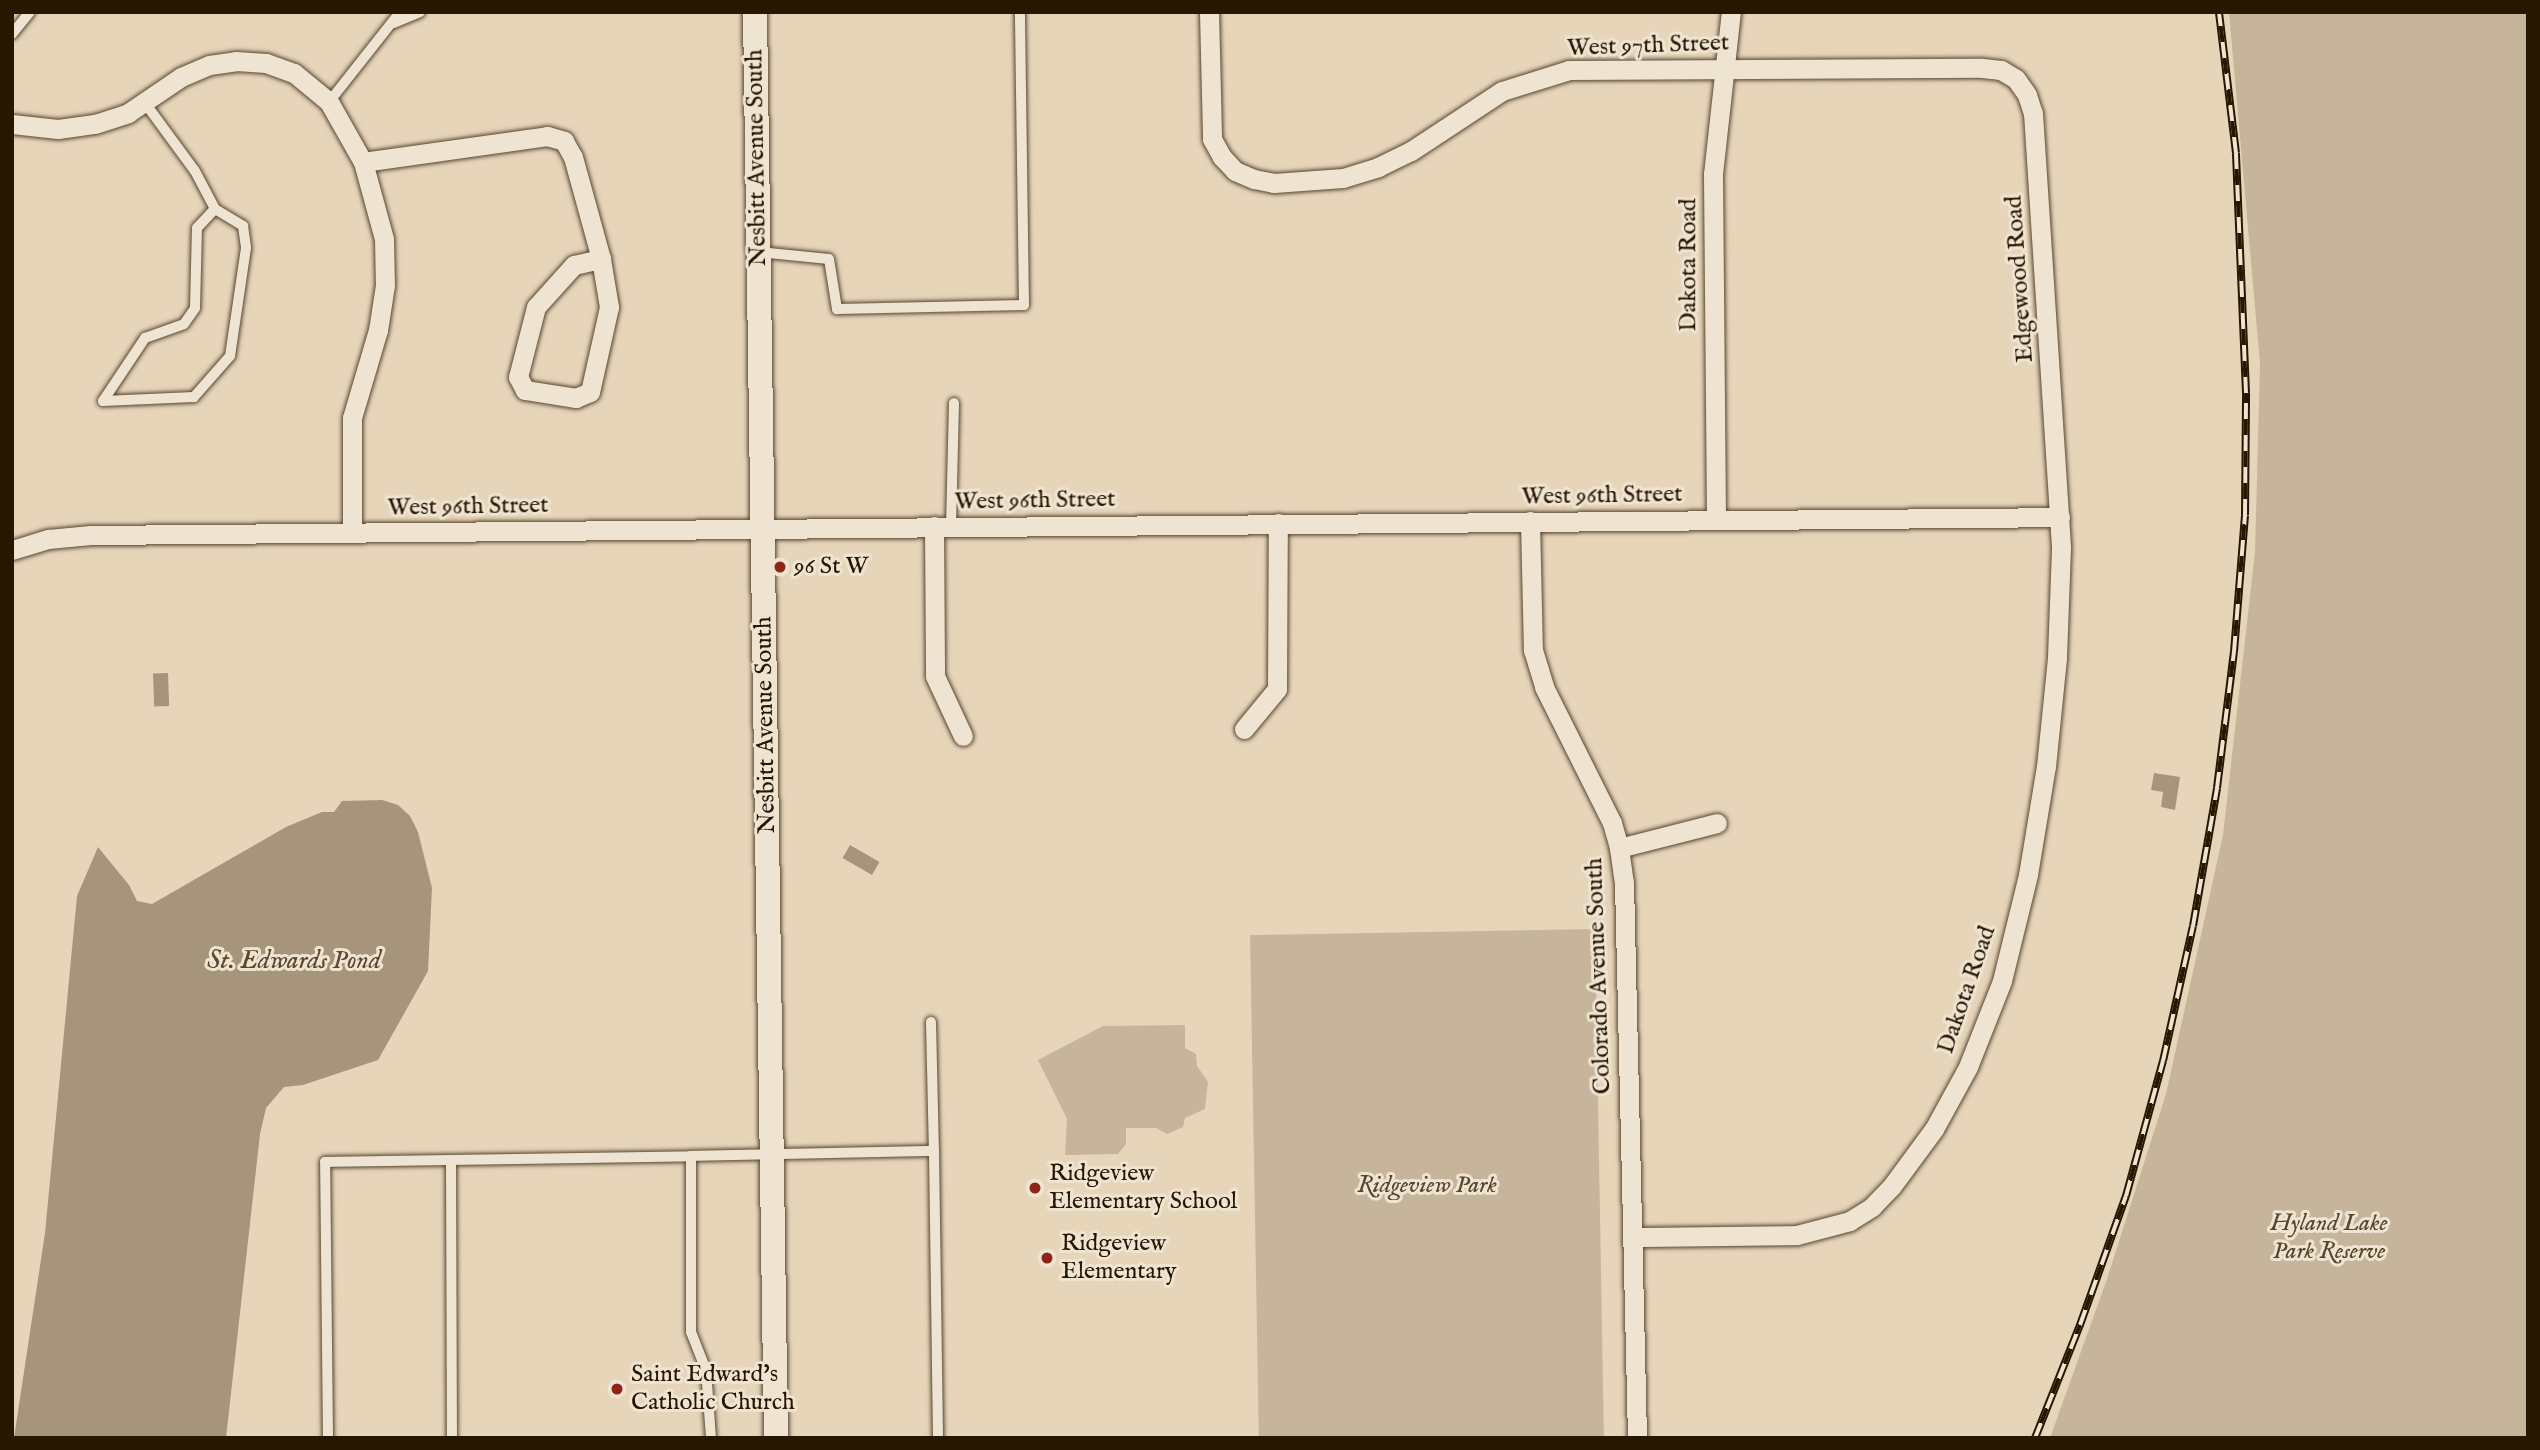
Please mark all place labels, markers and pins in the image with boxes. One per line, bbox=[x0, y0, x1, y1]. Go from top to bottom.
place label: 96 St W bbox=[794, 553, 869, 581]
marker: 96 St W bbox=[772, 559, 788, 575]
place label: Ridgeview Elementary School bbox=[1049, 1160, 1237, 1216]
marker: Ridgeview Elementary School bbox=[1027, 1180, 1043, 1196]
place label: Ridgeview Elementary bbox=[1061, 1230, 1177, 1286]
marker: Ridgeview Elementary bbox=[1039, 1250, 1055, 1266]
place label: Saint Edward's Catholic Church bbox=[631, 1361, 795, 1417]
marker: Saint Edward's Catholic Church bbox=[609, 1381, 625, 1397]

